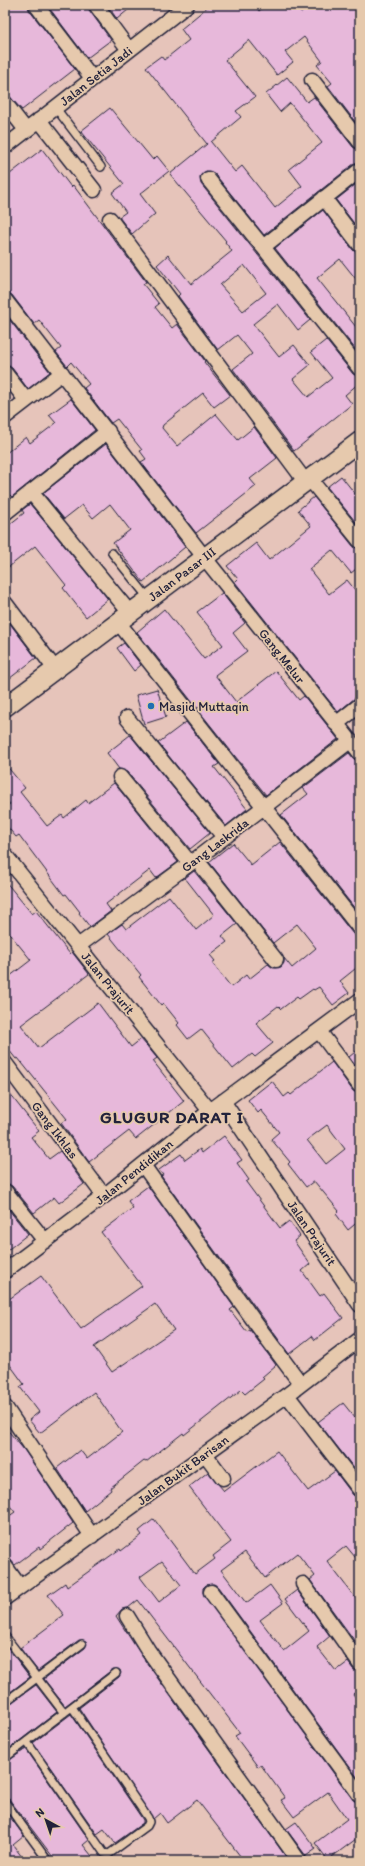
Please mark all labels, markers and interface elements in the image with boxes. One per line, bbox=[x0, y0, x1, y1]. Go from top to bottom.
street label: Jalan Setia Jadi bbox=[57, 43, 135, 109]
street label: Jalan Pasar III bbox=[145, 544, 219, 604]
street label: Gang Melur bbox=[256, 626, 309, 687]
place label: Masjid Muttaqin bbox=[159, 699, 249, 714]
marker: Masjid Muttaqin bbox=[146, 701, 156, 711]
street label: Gang Laskrida bbox=[178, 815, 252, 875]
street label: Jalan Prajurit bbox=[78, 949, 138, 1017]
street label: Gang Ikhlas bbox=[29, 1099, 81, 1162]
district label: GLUGUR DARAT I bbox=[100, 1107, 244, 1127]
street label: Jalan Pendidikan bbox=[92, 1136, 176, 1208]
street label: Jalan Prajurit bbox=[285, 1197, 339, 1269]
street label: Jalan Bukit Barisan bbox=[134, 1431, 232, 1508]
north arrow bbox=[26, 1800, 66, 1840]
text: N bbox=[33, 1805, 47, 1820]

